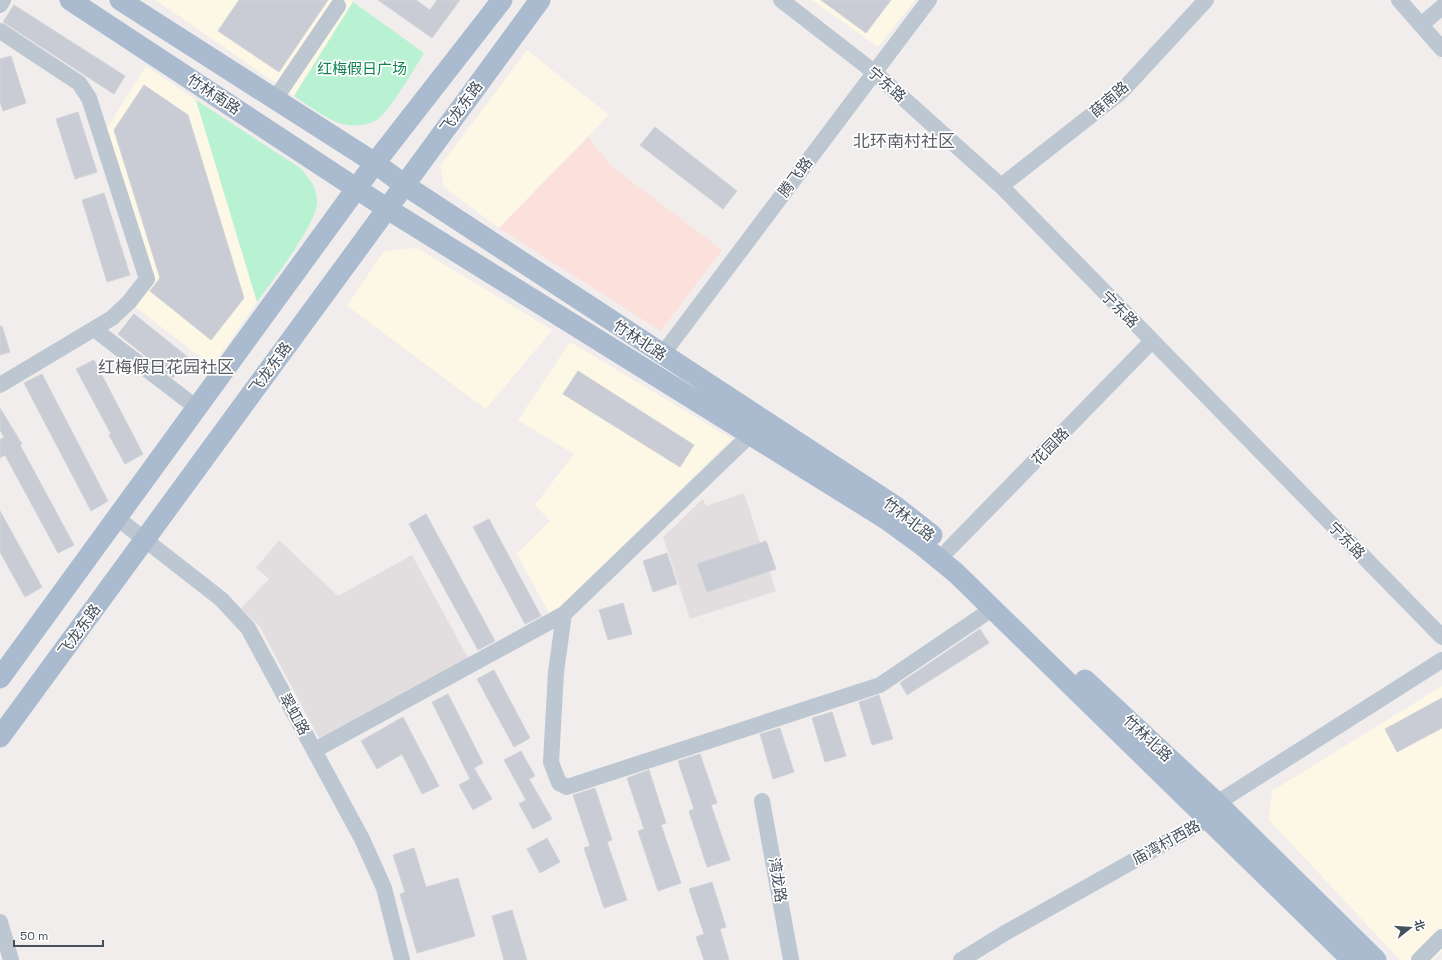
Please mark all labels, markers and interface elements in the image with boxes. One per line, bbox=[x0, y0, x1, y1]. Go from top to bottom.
park label: 红梅假日广场 bbox=[317, 59, 407, 78]
street label: 宁东路 bbox=[864, 62, 910, 106]
street label: 竹林南路 bbox=[184, 70, 244, 118]
street label: 飞龙东路 bbox=[436, 77, 486, 137]
street label: 薛南路 bbox=[1086, 77, 1132, 121]
district label: 北环南村社区 bbox=[853, 130, 955, 152]
street label: 腾飞路 bbox=[774, 153, 816, 201]
street label: 宁东路 bbox=[1097, 286, 1143, 332]
street label: 竹林北路 bbox=[610, 316, 670, 364]
street label: 飞龙东路 bbox=[245, 338, 295, 398]
district label: 红梅假日花园社区 bbox=[98, 356, 234, 378]
street label: 花园路 bbox=[1028, 423, 1072, 469]
street label: 竹林北路 bbox=[880, 493, 938, 545]
street label: 宁东路 bbox=[1325, 517, 1369, 563]
street label: 飞龙东路 bbox=[54, 600, 104, 660]
street label: 翠虹路 bbox=[276, 690, 314, 738]
street label: 竹林北路 bbox=[1120, 711, 1176, 765]
street label: 庙湾村西路 bbox=[1129, 816, 1203, 868]
street label: 湾龙路 bbox=[765, 856, 791, 904]
north arrow bbox=[1390, 908, 1430, 948]
text: 北 bbox=[1411, 918, 1428, 932]
scale bar bbox=[14, 922, 103, 948]
text: 50 m bbox=[20, 928, 48, 944]

